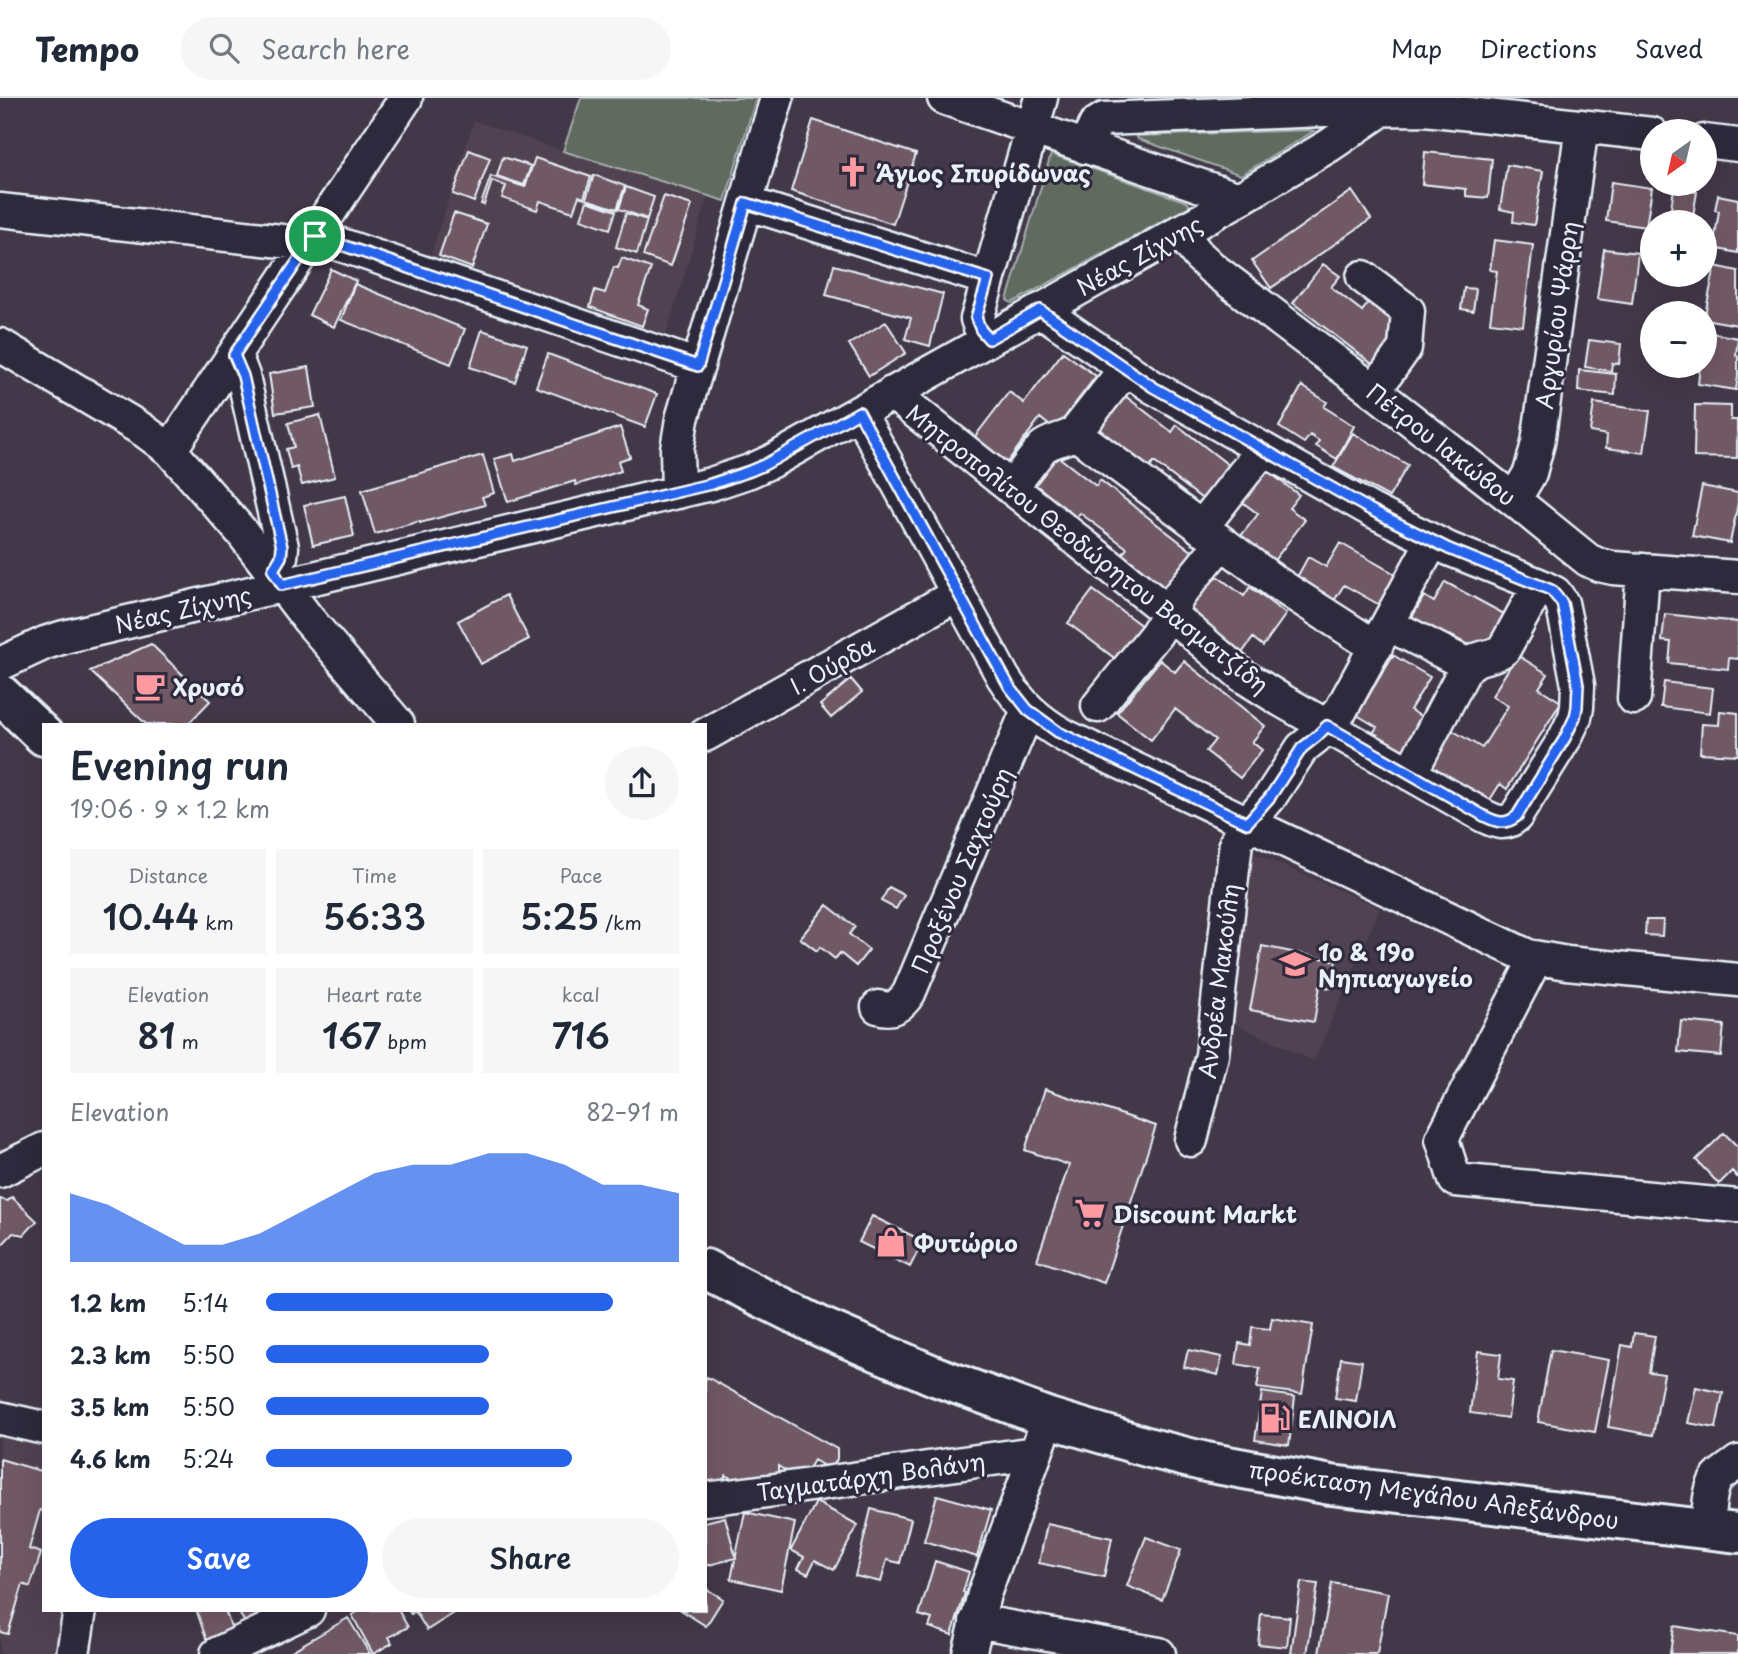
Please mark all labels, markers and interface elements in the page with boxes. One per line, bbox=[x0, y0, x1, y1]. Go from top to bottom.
search box bbox=[181, 17, 671, 80]
text: Tempo bbox=[35, 23, 139, 73]
icon: search bbox=[205, 29, 243, 67]
text: Search here bbox=[261, 29, 410, 68]
text: Map bbox=[1391, 30, 1442, 66]
text: Directions bbox=[1480, 30, 1597, 66]
text: Saved bbox=[1635, 30, 1703, 66]
north arrow bbox=[1640, 119, 1717, 196]
map controls bbox=[1640, 119, 1717, 378]
church icon: Άγιος Σπυρίδωνας bbox=[836, 155, 870, 189]
place label: Άγιος Σπυρίδωνας bbox=[876, 155, 1091, 190]
pin bbox=[285, 206, 345, 266]
street label: Νέας Ζίχνης bbox=[1070, 206, 1208, 304]
button: + bbox=[1640, 210, 1717, 287]
icon: arrive bbox=[296, 217, 334, 255]
street label: Αργυρίου Ψάρρη bbox=[1526, 219, 1586, 411]
button: − bbox=[1640, 301, 1717, 378]
street label: Πέτρου Ιακώβου bbox=[1360, 374, 1524, 514]
street label: Μητροπολίτου Θεοδώρητου Βασματζίδη bbox=[899, 395, 1277, 701]
street label: Νέας Ζίχνης bbox=[111, 576, 255, 642]
street label: Ι. Ούρδα bbox=[783, 627, 881, 703]
cafe icon: Χρυσό bbox=[133, 669, 167, 703]
place label: Χρυσό bbox=[173, 669, 244, 704]
text: Evening run bbox=[70, 736, 289, 793]
button: share bbox=[605, 746, 679, 820]
street label: Προξένου Σαχτούρη bbox=[902, 762, 1020, 978]
text: 19:06 · 9 × 1.2 km bbox=[70, 791, 270, 826]
text: Distance bbox=[128, 861, 208, 889]
text: Time bbox=[352, 861, 397, 889]
text: Pace bbox=[559, 861, 602, 889]
street label: Ανδρέα Μακούλη bbox=[1189, 882, 1247, 1080]
text: 10.44 bbox=[103, 889, 199, 942]
text: 56:33 bbox=[323, 889, 426, 942]
text: 5:25 bbox=[520, 889, 599, 942]
text: km bbox=[199, 908, 234, 936]
text: /km bbox=[599, 908, 642, 936]
place label: 1ο & 19ο Νηπιαγωγείο bbox=[1318, 934, 1473, 995]
school or university icon: 1ο & 19ο Νηπιαγωγείο bbox=[1278, 947, 1312, 981]
text: Elevation bbox=[127, 980, 209, 1008]
text: Heart rate bbox=[327, 980, 422, 1008]
text: kcal bbox=[562, 980, 600, 1008]
text: 81 bbox=[138, 1008, 175, 1061]
text: 167 bbox=[322, 1008, 381, 1061]
text: 716 bbox=[552, 1008, 610, 1061]
text: m bbox=[175, 1027, 199, 1055]
text: bpm bbox=[381, 1027, 427, 1055]
text: Elevation bbox=[70, 1094, 169, 1129]
text: 82–91 m bbox=[586, 1094, 679, 1129]
supermarket icon: Discount Markt bbox=[1073, 1196, 1107, 1230]
place label: Discount Markt bbox=[1113, 1196, 1297, 1231]
shop icon: Φυτώριο bbox=[874, 1225, 908, 1259]
place label: Φυτώριο bbox=[914, 1225, 1018, 1260]
text: 1.2 km bbox=[70, 1285, 146, 1320]
text: 5:14 bbox=[182, 1285, 229, 1320]
text: 2.3 km bbox=[70, 1337, 151, 1372]
text: 5:50 bbox=[182, 1337, 235, 1372]
text: 3.5 km bbox=[70, 1389, 150, 1424]
text: 5:50 bbox=[182, 1389, 235, 1424]
fuel station icon: ΕΛΙΝΟΙΛ bbox=[1258, 1401, 1292, 1435]
place label: ΕΛΙΝΟΙΛ bbox=[1298, 1401, 1396, 1436]
text: 4.6 km bbox=[70, 1441, 151, 1476]
text: 5:24 bbox=[182, 1441, 234, 1476]
street label: Ταγματάρχη Βολάνη bbox=[755, 1443, 987, 1509]
street label: προέκταση Μεγάλου Αλεξάνδρου bbox=[1247, 1451, 1621, 1537]
button: Save bbox=[70, 1518, 368, 1598]
button: Share bbox=[382, 1518, 679, 1598]

